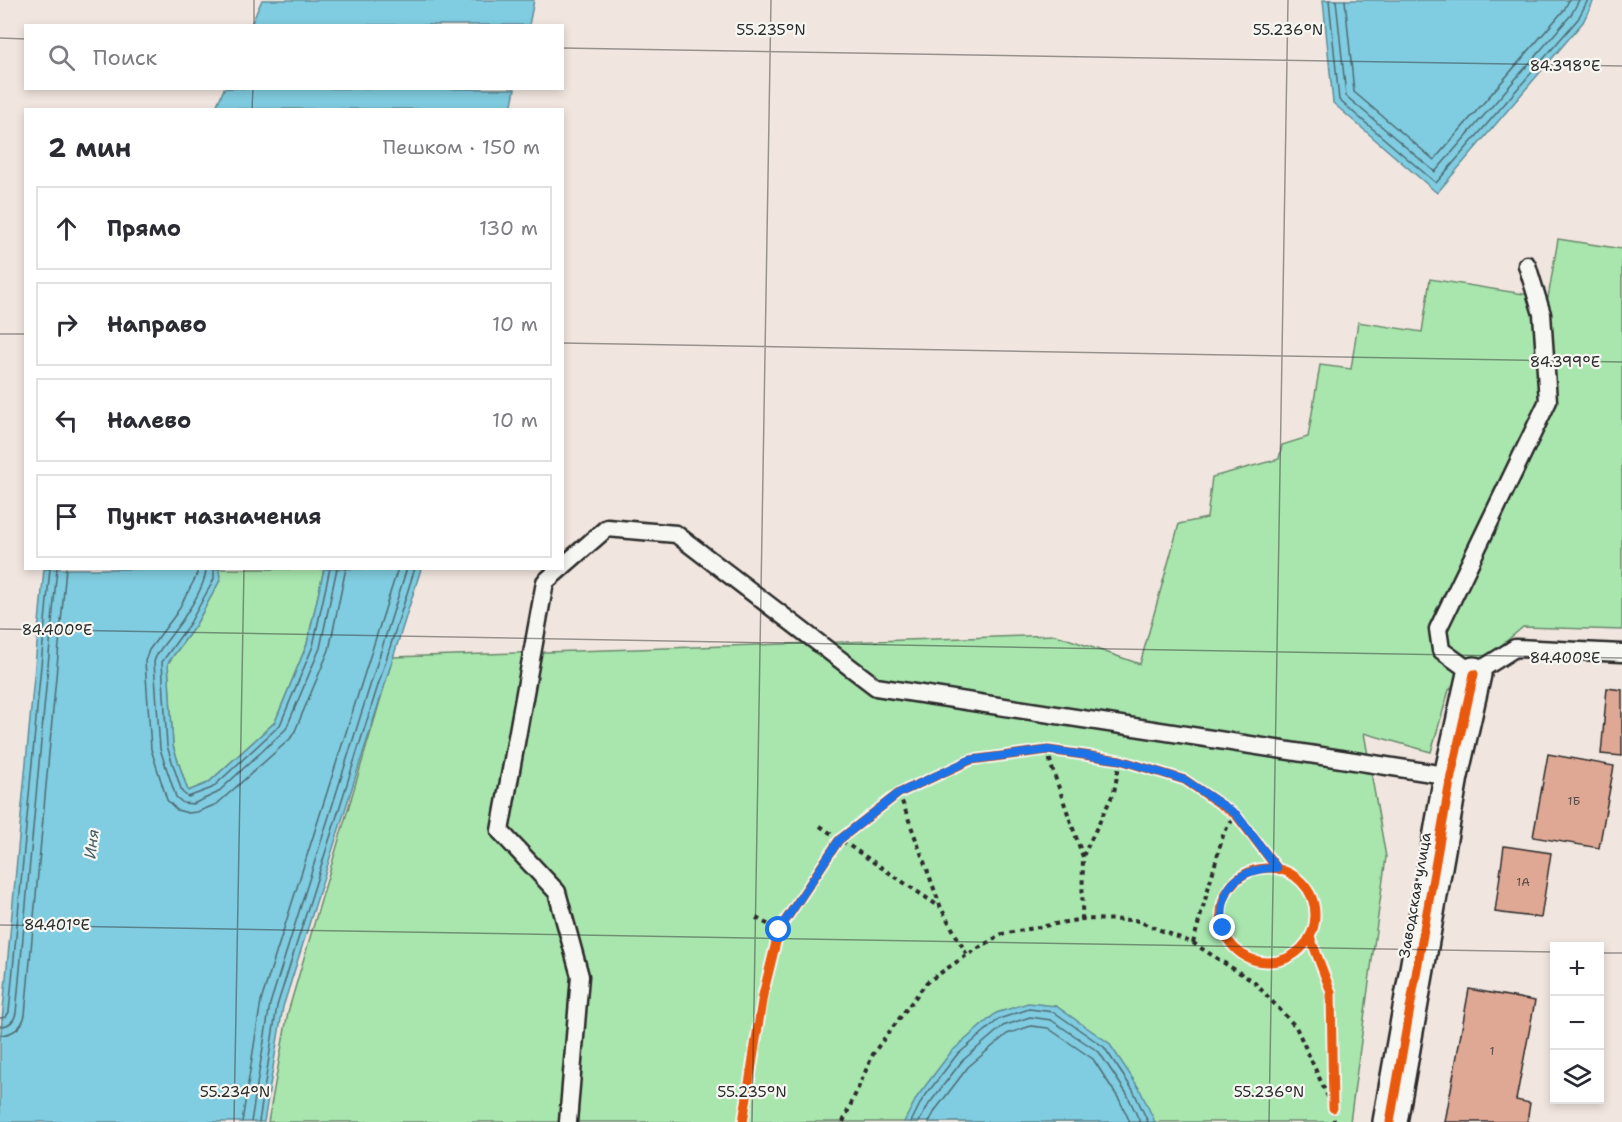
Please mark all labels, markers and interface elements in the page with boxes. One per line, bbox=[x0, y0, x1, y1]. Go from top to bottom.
text: 55.235°N bbox=[736, 20, 806, 40]
text: 55.236°N bbox=[1253, 20, 1323, 40]
search box bbox=[24, 24, 564, 90]
icon: search bbox=[45, 41, 78, 74]
text: Поиск bbox=[93, 43, 157, 72]
text: 84.398°E bbox=[1530, 56, 1600, 76]
text: 2 мин bbox=[48, 130, 131, 165]
text: Пешком · 150 m bbox=[383, 134, 540, 160]
icon: ahead bbox=[50, 212, 83, 245]
text: Прямо bbox=[107, 214, 181, 243]
text: 130 m bbox=[479, 215, 538, 241]
icon: right bbox=[50, 308, 83, 341]
text: Направо bbox=[107, 310, 207, 339]
text: 10 m bbox=[492, 311, 538, 337]
text: 84.399°E bbox=[1530, 352, 1600, 372]
icon: left bbox=[50, 404, 83, 437]
text: Налево bbox=[107, 406, 191, 435]
text: 10 m bbox=[492, 407, 538, 433]
icon: arrive bbox=[50, 500, 83, 533]
text: Пункт назначения bbox=[107, 502, 321, 531]
text: 84.400°E bbox=[22, 620, 92, 640]
text: 84.400°E bbox=[1530, 648, 1600, 668]
house number: 1Б bbox=[1568, 793, 1581, 809]
water label: Иня bbox=[79, 828, 104, 860]
street label: Заводская улица bbox=[1394, 830, 1436, 959]
house number: 1А bbox=[1516, 874, 1530, 890]
route end bbox=[1209, 914, 1235, 940]
text: 84.401°E bbox=[24, 915, 90, 935]
route start bbox=[765, 916, 791, 942]
map controls bbox=[1550, 942, 1604, 1104]
button: + bbox=[1550, 942, 1604, 996]
button: − bbox=[1550, 996, 1604, 1050]
house number: 1 bbox=[1489, 1043, 1495, 1059]
button: layers bbox=[1550, 1050, 1604, 1104]
text: 55.234°N bbox=[200, 1082, 270, 1102]
text: 55.235°N bbox=[717, 1082, 787, 1102]
text: 55.236°N bbox=[1234, 1082, 1304, 1102]

